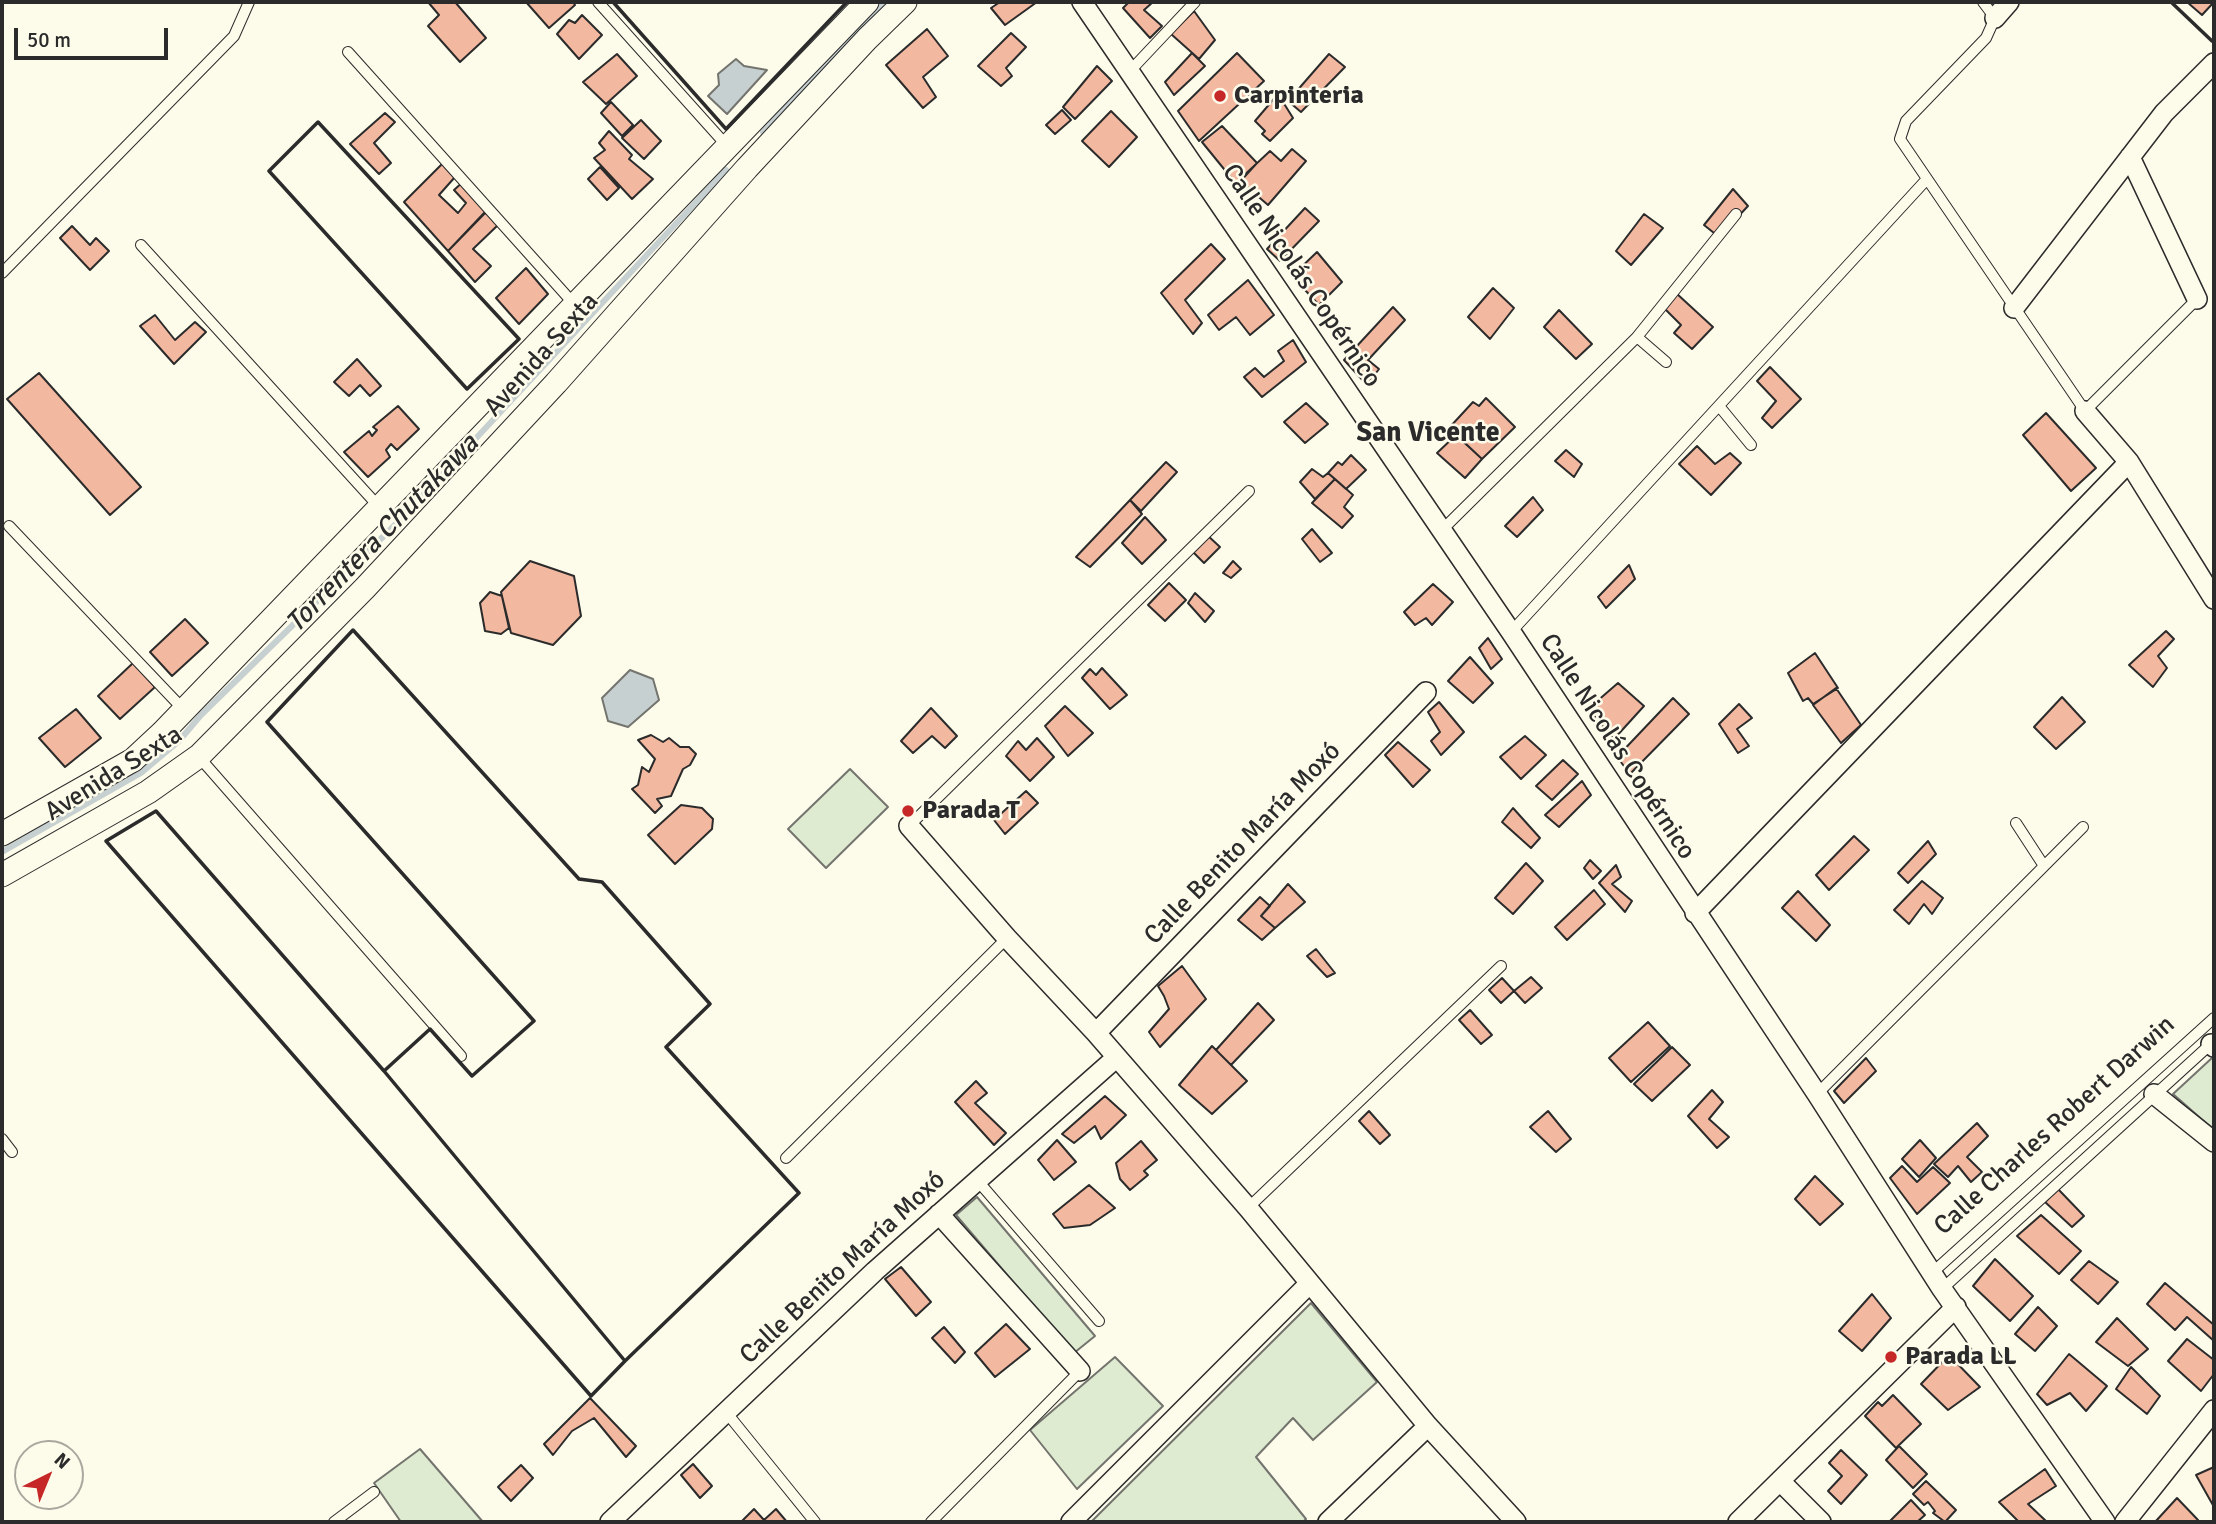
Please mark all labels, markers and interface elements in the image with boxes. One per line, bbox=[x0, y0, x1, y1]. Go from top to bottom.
scale bar bbox=[18, 14, 172, 58]
text: 50 m bbox=[27, 27, 71, 53]
place label: Carpinteria bbox=[1234, 80, 1364, 112]
marker: Carpinteria bbox=[1212, 88, 1228, 104]
street label: Calle Nicolás Copérnico bbox=[1215, 158, 1387, 394]
street label: Avenida Sexta bbox=[478, 287, 606, 423]
district label: San Vicente bbox=[1356, 417, 1500, 451]
water label: Torrentera Chutakawa bbox=[280, 428, 486, 640]
street label: Calle Nicolás Copérnico bbox=[1532, 628, 1702, 866]
street label: Avenida Sexta bbox=[40, 720, 188, 828]
street label: Calle Benito María Moxó bbox=[1138, 736, 1348, 952]
place label: Parada T bbox=[922, 795, 1020, 827]
marker: Parada T bbox=[900, 803, 916, 819]
street label: Calle Charles Robert Darwin bbox=[1928, 1010, 2182, 1242]
street label: Calle Benito María Moxó bbox=[734, 1165, 952, 1371]
place label: Parada LL bbox=[1905, 1341, 2017, 1373]
marker: Parada LL bbox=[1883, 1349, 1899, 1365]
north arrow bbox=[14, 1440, 84, 1510]
text: N bbox=[49, 1448, 75, 1474]

